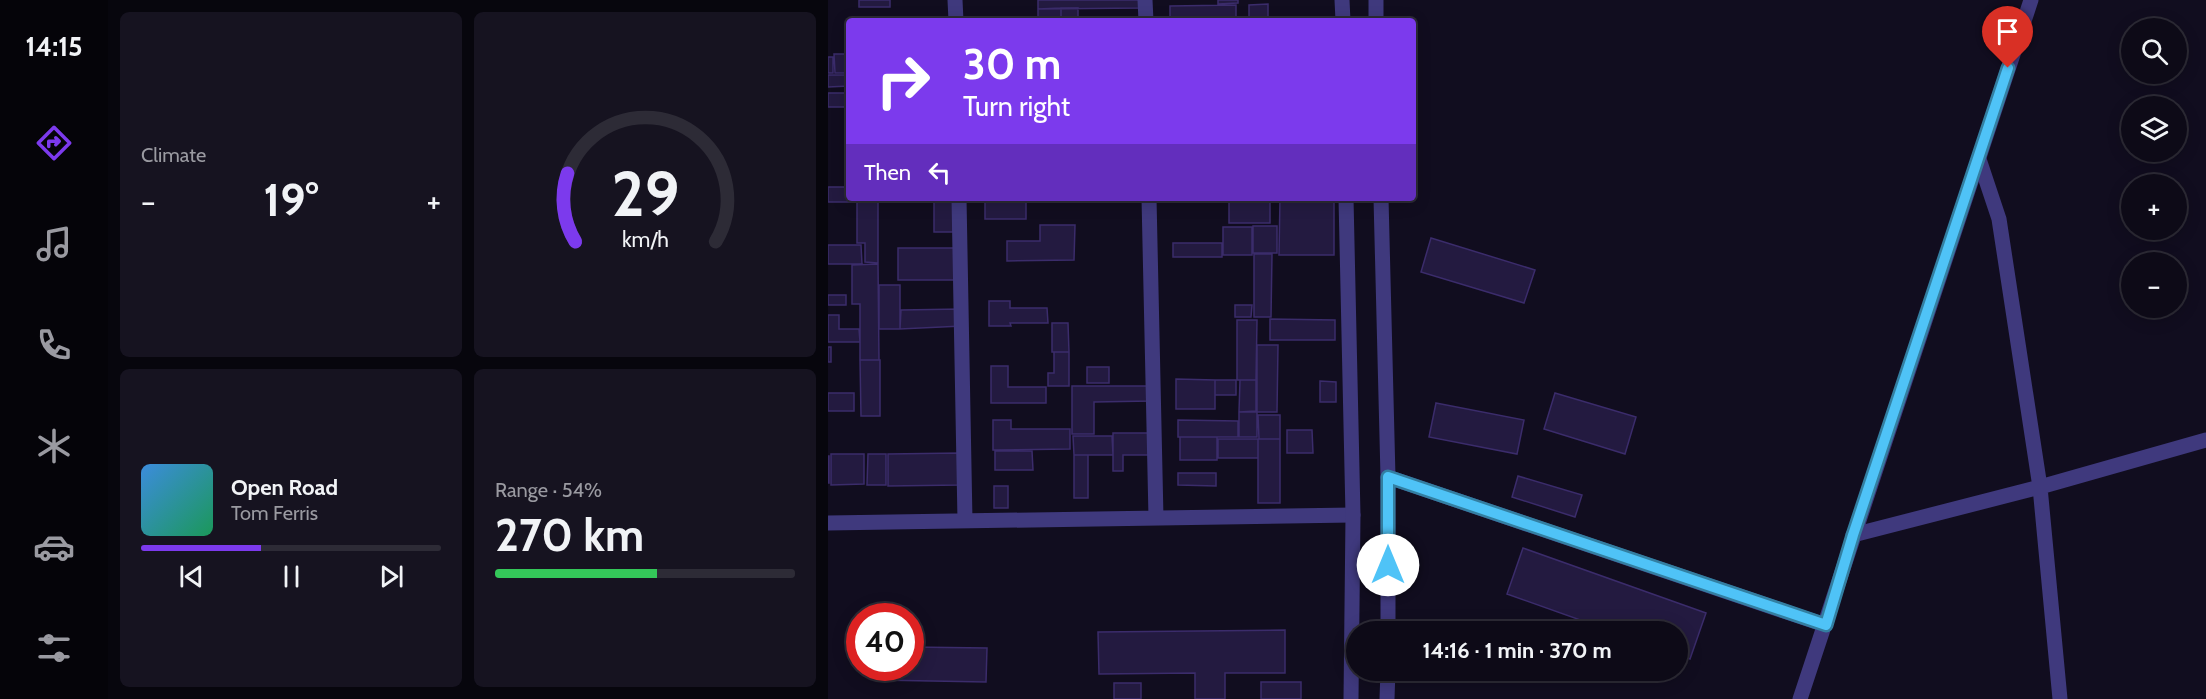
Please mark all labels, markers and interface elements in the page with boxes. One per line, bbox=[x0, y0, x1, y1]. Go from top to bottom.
pin bbox=[1982, 6, 2033, 68]
icon: arrive bbox=[1991, 15, 2024, 48]
map controls bbox=[2121, 18, 2187, 318]
button: search bbox=[2121, 18, 2187, 84]
text: 14:15 bbox=[25, 30, 83, 63]
text: 30 m bbox=[963, 38, 1061, 90]
icon: right bbox=[864, 42, 942, 120]
text: Turn right bbox=[963, 90, 1070, 123]
button: layers bbox=[2121, 96, 2187, 162]
icon: directions bbox=[33, 122, 75, 164]
text: Climate bbox=[141, 143, 206, 167]
text: 29 bbox=[611, 156, 679, 232]
icon: left bbox=[923, 156, 956, 189]
text: Then bbox=[864, 159, 911, 186]
text: 19° bbox=[264, 173, 318, 227]
button: + bbox=[2121, 174, 2187, 240]
text: − bbox=[141, 181, 156, 221]
text: + bbox=[426, 181, 441, 221]
icon: music bbox=[33, 223, 75, 265]
text: km/h bbox=[622, 226, 668, 252]
button: − bbox=[2121, 252, 2187, 318]
icon: phone bbox=[33, 324, 75, 366]
icon: climate bbox=[33, 425, 75, 467]
text: Open Road bbox=[231, 474, 338, 501]
text: Range · 54% bbox=[495, 478, 602, 502]
text: Tom Ferris bbox=[231, 501, 318, 525]
text: 270 km bbox=[495, 508, 644, 562]
icon: car bbox=[33, 526, 75, 568]
position arrow bbox=[1356, 533, 1420, 597]
icon: previous bbox=[175, 560, 208, 593]
icon: pause bbox=[275, 560, 308, 593]
icon: next bbox=[375, 560, 408, 593]
speed limit sign: 40 bbox=[846, 603, 924, 681]
icon: filters bbox=[33, 627, 75, 669]
text: 14:16 · 1 min · 370 m bbox=[1422, 637, 1612, 664]

